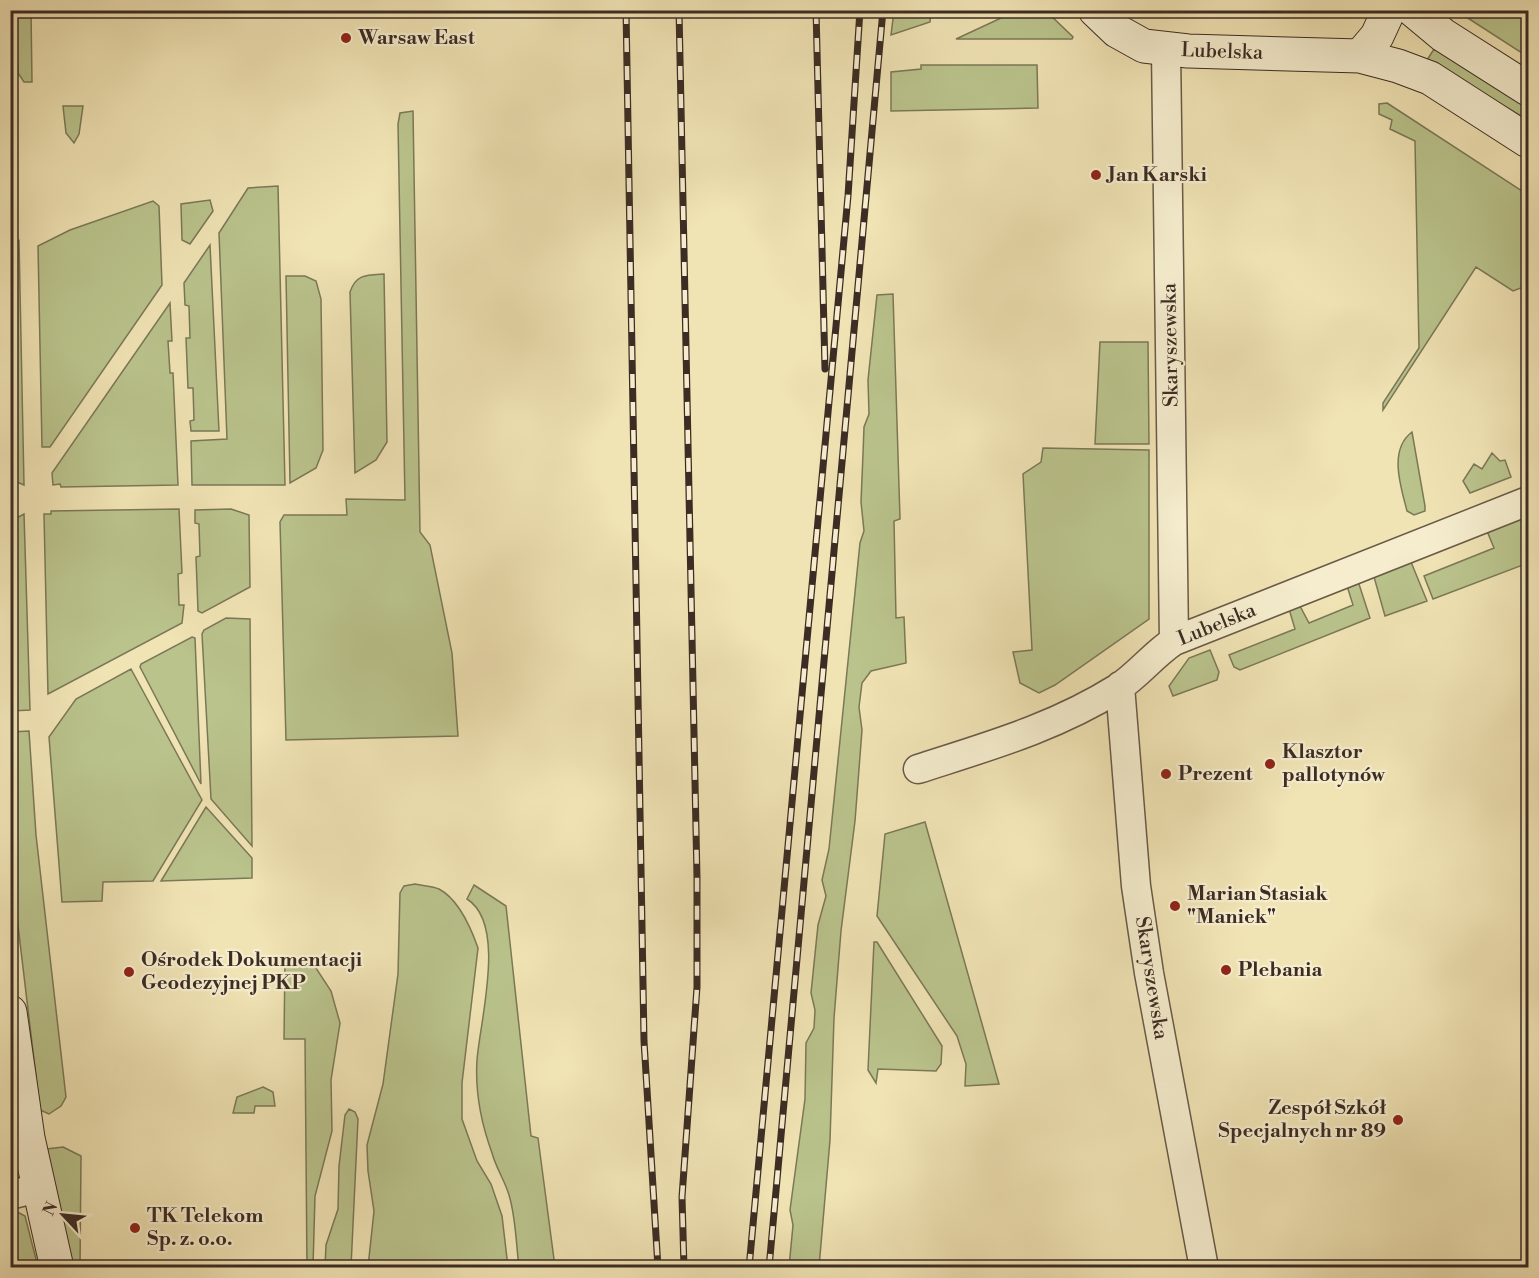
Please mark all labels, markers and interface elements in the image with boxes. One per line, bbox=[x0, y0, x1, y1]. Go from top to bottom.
place label: Warsaw East bbox=[357, 26, 476, 51]
marker: Warsaw East bbox=[339, 31, 353, 45]
street label: Lubelska bbox=[1181, 38, 1264, 66]
place label: Jan Karski bbox=[1105, 163, 1208, 188]
marker: Jan Karski bbox=[1089, 168, 1103, 182]
street label: Skaryszewska bbox=[1157, 282, 1185, 407]
street label: Lubelska bbox=[1174, 598, 1261, 652]
place label: Klasztor pallotynów bbox=[1282, 740, 1386, 788]
marker: Klasztor pallotynów bbox=[1263, 757, 1277, 771]
place label: Prezent bbox=[1178, 762, 1254, 787]
marker: Prezent bbox=[1159, 767, 1173, 781]
place label: Marian Stasiak "Maniek" bbox=[1187, 882, 1328, 930]
marker: Marian Stasiak "Maniek" bbox=[1168, 899, 1182, 913]
street label: Skaryszewska bbox=[1129, 915, 1173, 1042]
place label: Ośrodek Dokumentacji Geodezyjnej PKP bbox=[141, 948, 363, 996]
place label: Plebania bbox=[1238, 958, 1322, 983]
marker: Plebania bbox=[1219, 963, 1233, 977]
marker: Ośrodek Dokumentacji Geodezyjnej PKP bbox=[122, 965, 136, 979]
place label: Zespół Szkół Specjalnych nr 89 bbox=[1218, 1096, 1386, 1144]
marker: Zespół Szkół Specjalnych nr 89 bbox=[1391, 1113, 1405, 1127]
north arrow bbox=[33, 1185, 93, 1245]
text: N bbox=[39, 1198, 62, 1219]
place label: TK Telekom Sp. z. o.o. bbox=[147, 1204, 264, 1252]
marker: TK Telekom Sp. z. o.o. bbox=[128, 1221, 142, 1235]

